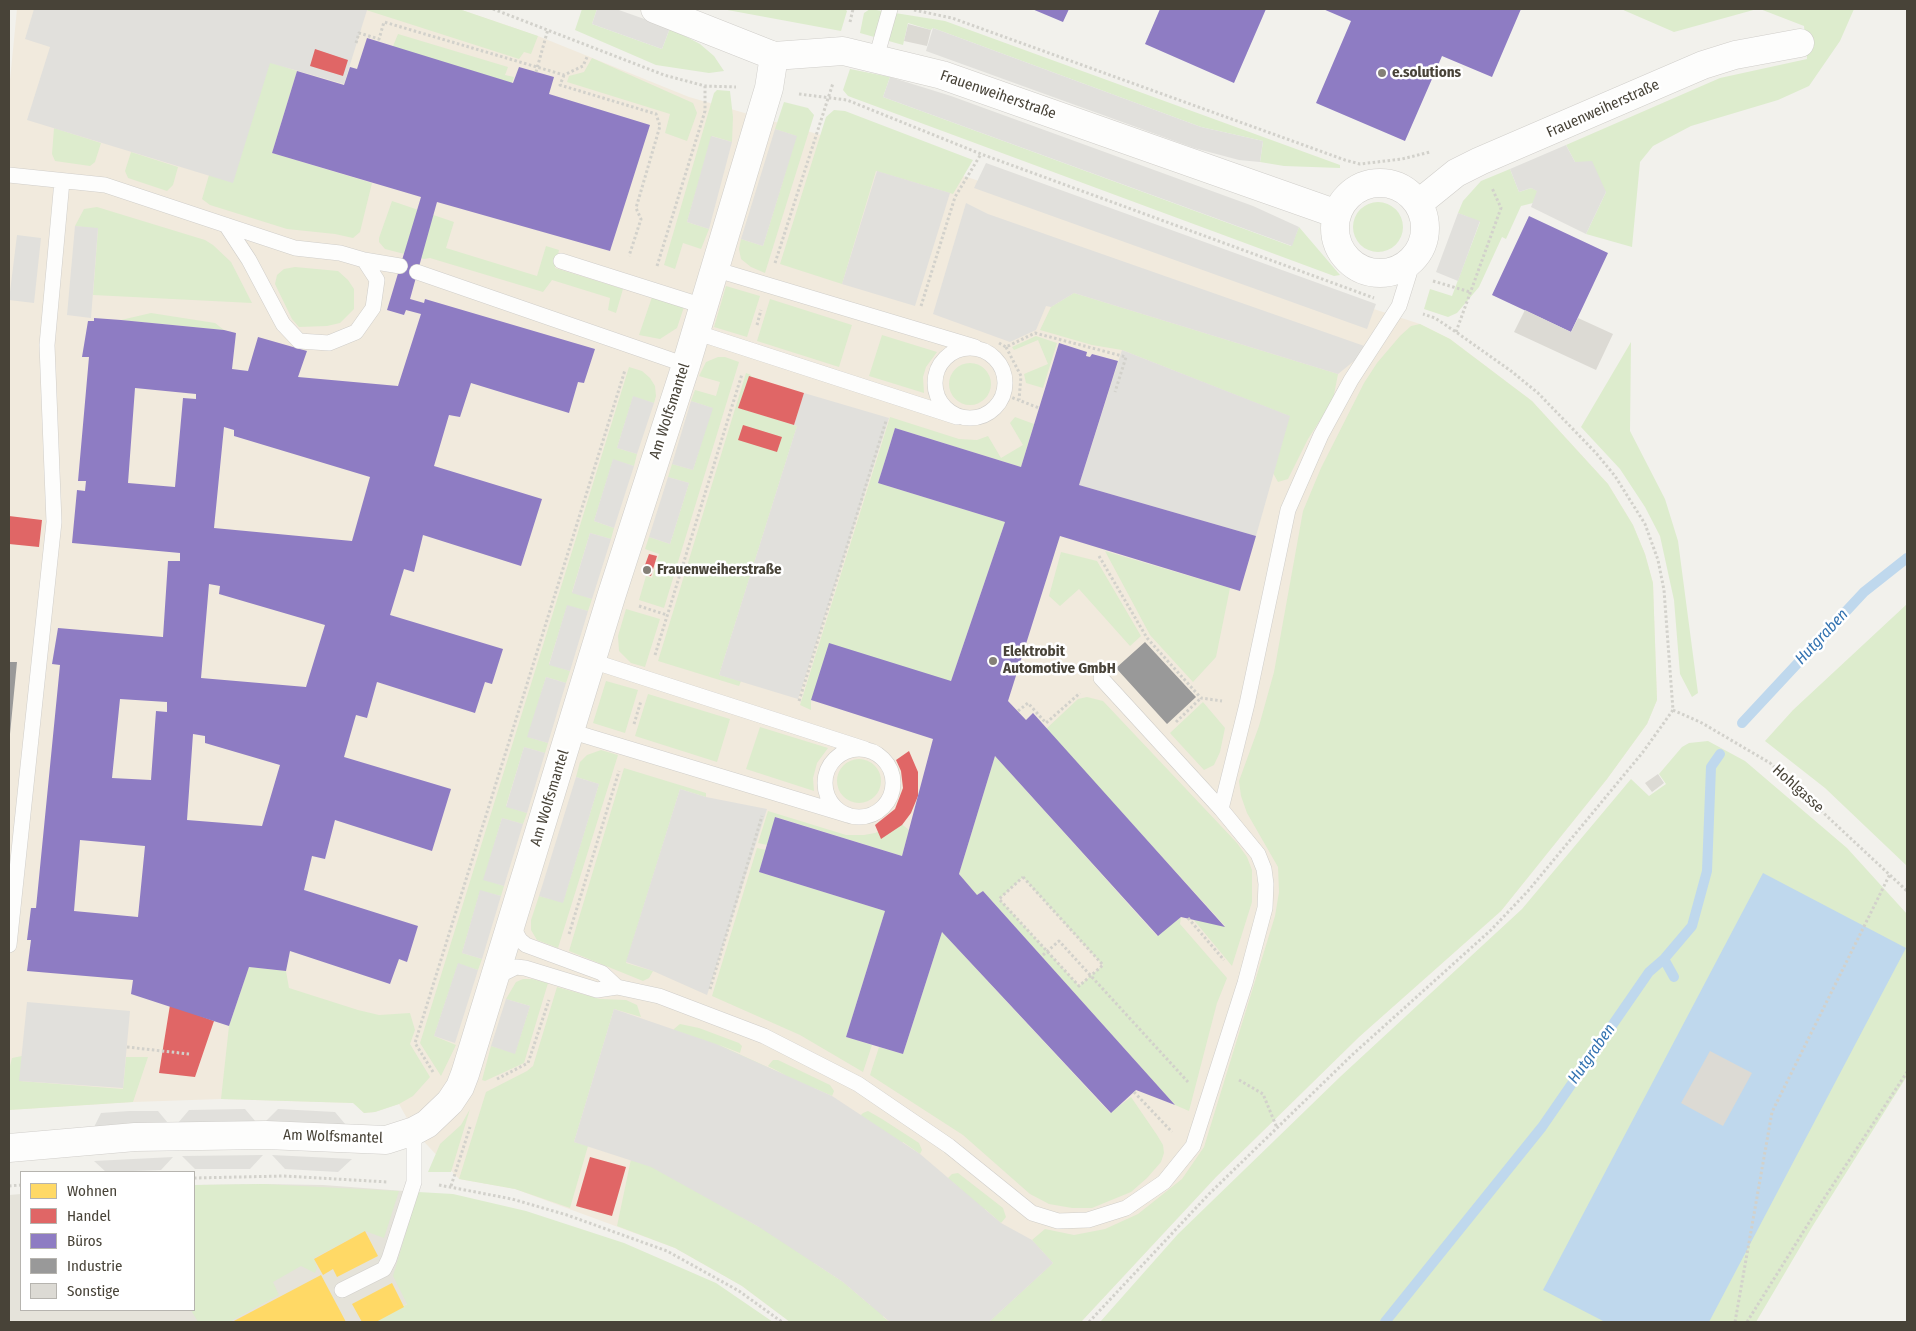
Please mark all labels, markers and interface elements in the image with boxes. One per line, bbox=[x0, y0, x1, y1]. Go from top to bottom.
place label: e.solutions bbox=[1392, 64, 1461, 82]
street label: Frauenweiherstraße bbox=[938, 67, 1058, 123]
marker: e.solutions bbox=[1376, 67, 1388, 79]
street label: Frauenweiherstraße bbox=[1544, 76, 1662, 142]
street label: Am Wolfsmantel bbox=[646, 361, 694, 461]
place label: Frauenweiherstraße bbox=[657, 561, 782, 579]
marker: Frauenweiherstraße bbox=[641, 564, 653, 576]
water label: Hutgraben bbox=[1791, 605, 1853, 669]
place label: Elektrobit Automotive GmbH bbox=[1003, 643, 1116, 678]
marker: Elektrobit Automotive GmbH bbox=[987, 655, 999, 667]
street label: Am Wolfsmantel bbox=[527, 748, 573, 848]
street label: Hohlgasse bbox=[1769, 761, 1827, 817]
water label: Hutgraben bbox=[1564, 1020, 1620, 1088]
street label: Am Wolfsmantel bbox=[283, 1126, 383, 1148]
legend bbox=[20, 1171, 195, 1311]
text: Wohnen bbox=[67, 1182, 117, 1200]
text: Handel bbox=[67, 1207, 111, 1225]
text: Büros bbox=[67, 1232, 102, 1250]
text: Industrie bbox=[67, 1257, 122, 1275]
text: Sonstige bbox=[67, 1282, 120, 1300]

